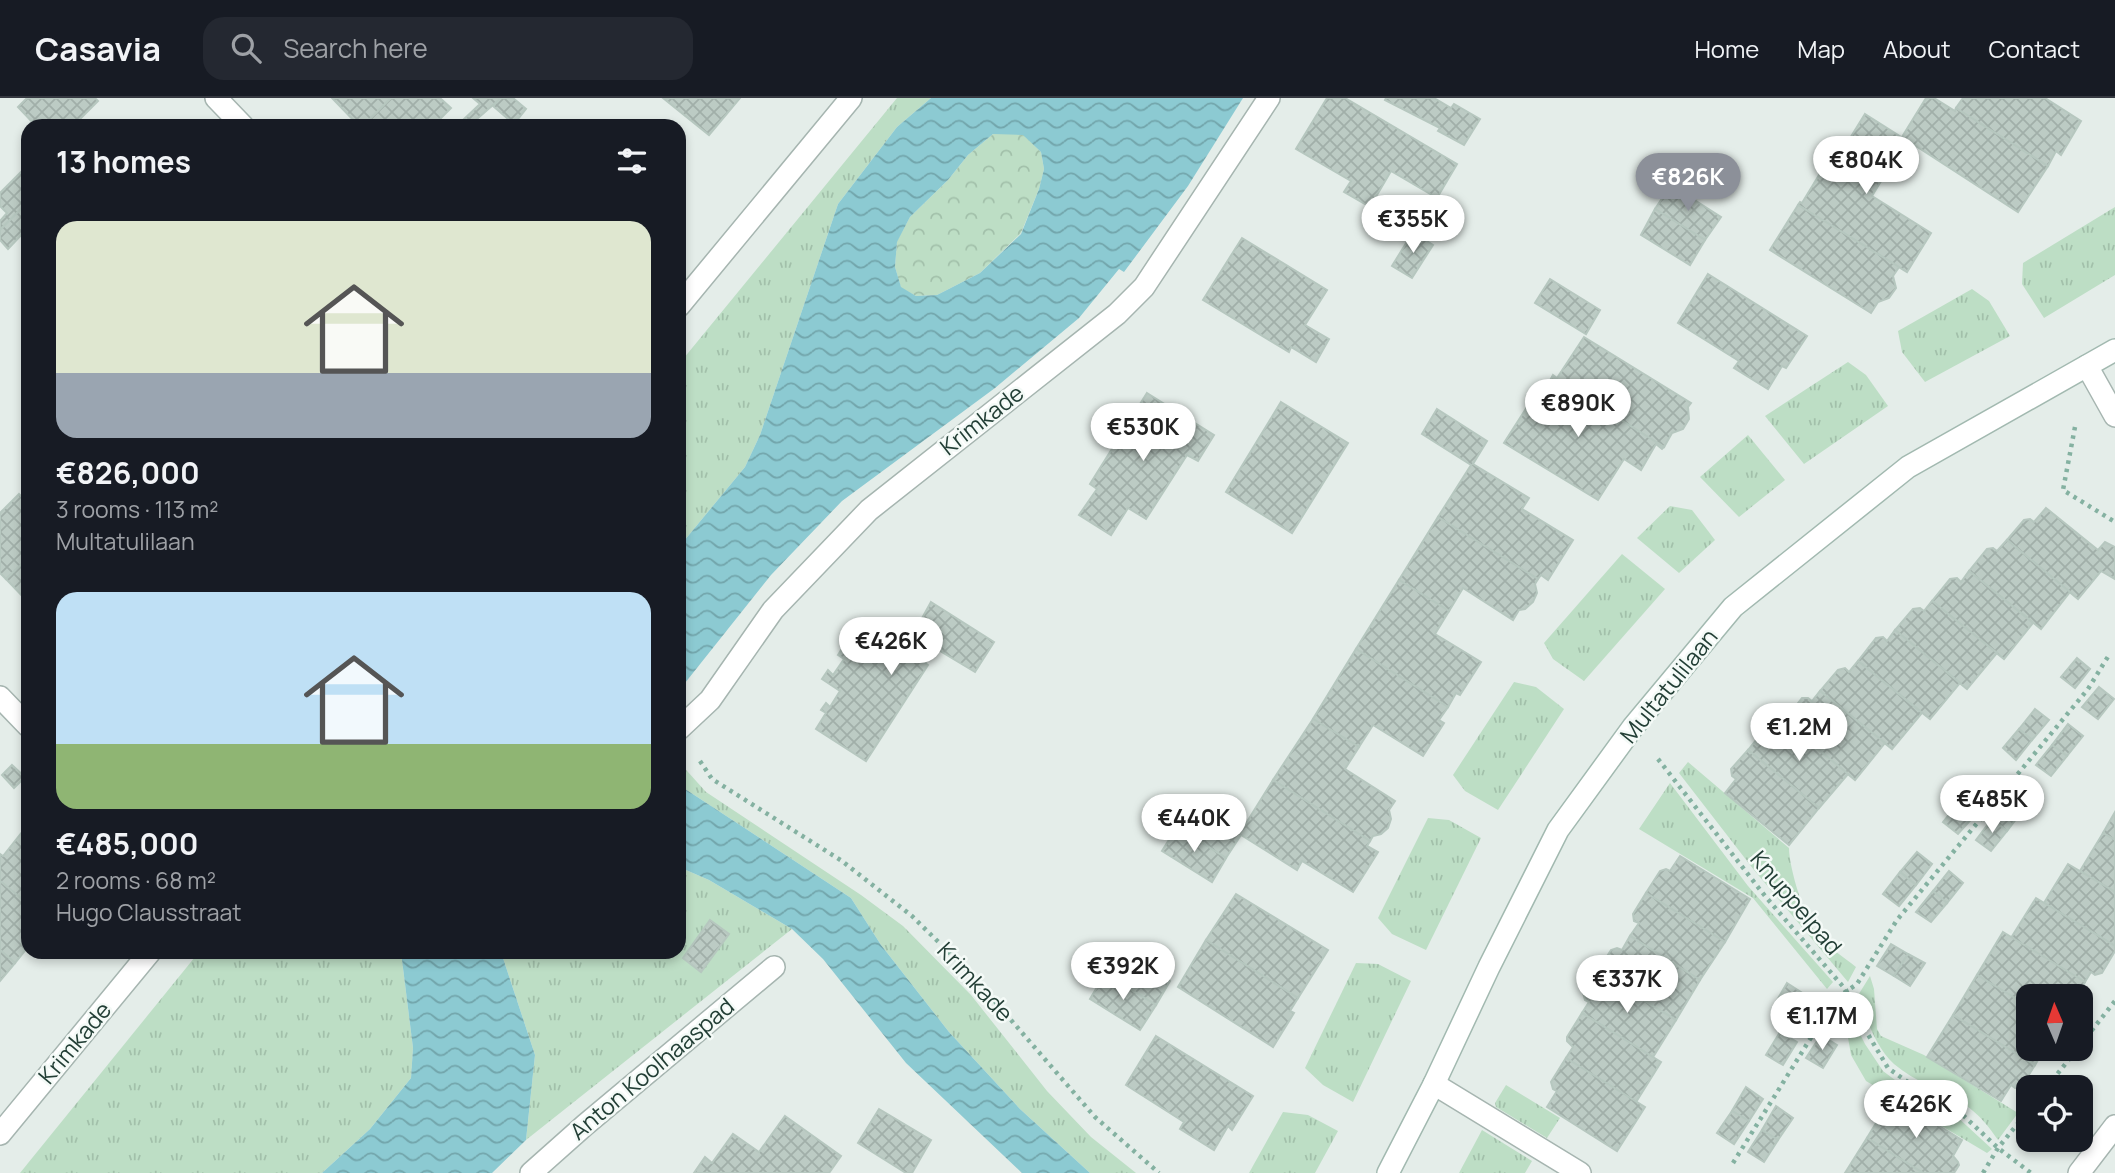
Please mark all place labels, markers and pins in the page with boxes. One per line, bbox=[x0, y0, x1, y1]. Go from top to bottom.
pin: €804K bbox=[1817, 136, 1915, 196]
pin: €826K bbox=[1639, 153, 1737, 213]
pin: €355K bbox=[1364, 195, 1462, 255]
pin: €890K bbox=[1529, 380, 1627, 439]
pin: €530K bbox=[1094, 404, 1192, 463]
pin: €426K bbox=[842, 618, 940, 677]
pin: €1.2M bbox=[1750, 704, 1848, 763]
pin: €485K bbox=[1943, 776, 2041, 835]
pin: €440K bbox=[1145, 794, 1243, 854]
pin: €392K bbox=[1074, 942, 1172, 1002]
pin: €337K bbox=[1578, 956, 1676, 1015]
pin: €1.17M bbox=[1765, 992, 1879, 1052]
pin: €426K bbox=[1867, 1080, 1965, 1140]

